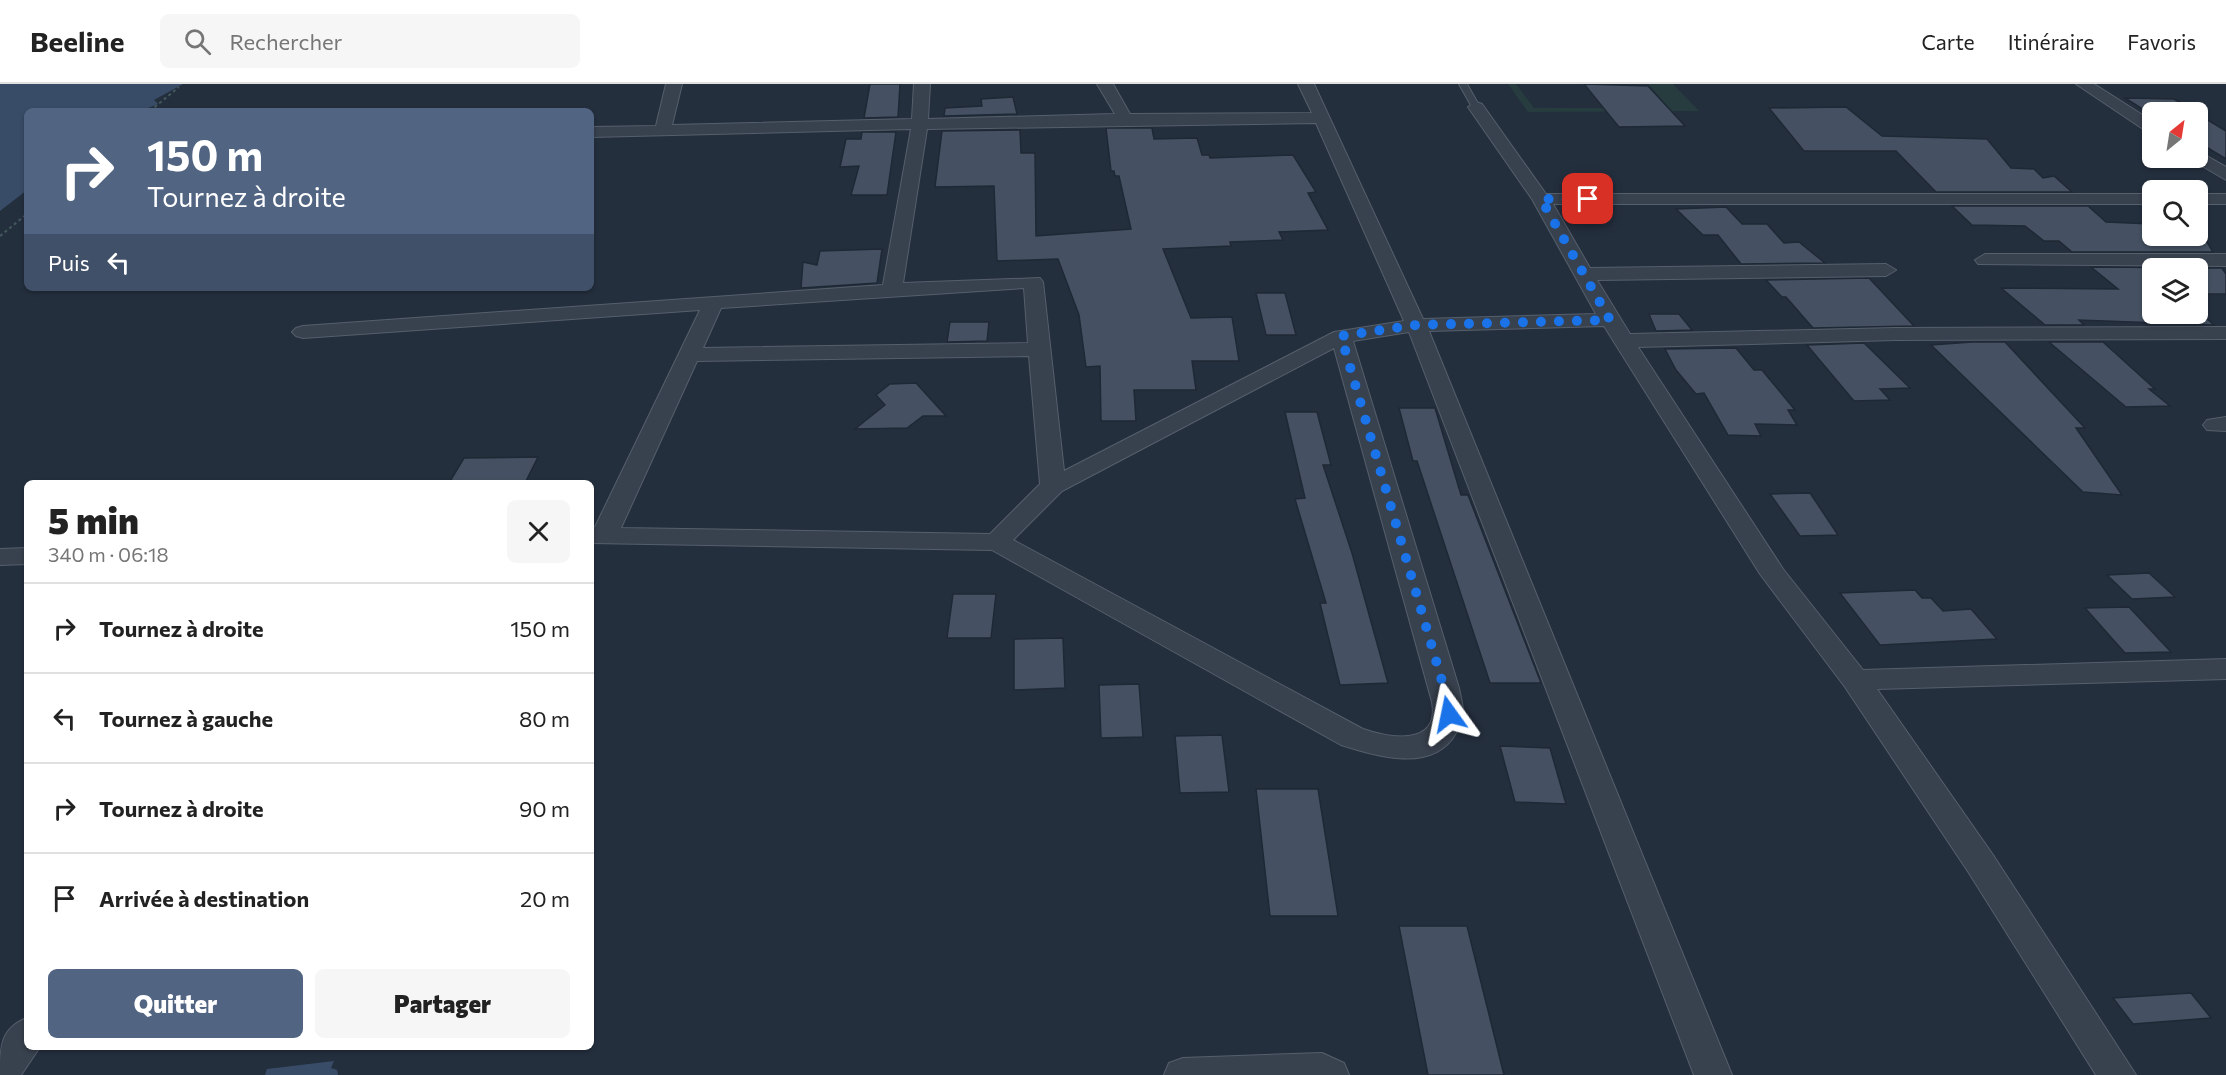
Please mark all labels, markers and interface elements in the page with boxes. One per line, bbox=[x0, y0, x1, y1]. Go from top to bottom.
search box bbox=[160, 14, 580, 68]
text: Beeline bbox=[30, 24, 124, 58]
icon: search bbox=[181, 25, 214, 58]
text: Rechercher bbox=[229, 28, 342, 55]
text: Carte bbox=[1921, 29, 1975, 54]
text: Itinéraire bbox=[2008, 29, 2094, 54]
text: Favoris bbox=[2127, 29, 2196, 54]
north arrow bbox=[2142, 102, 2208, 168]
map controls bbox=[2142, 102, 2208, 324]
text: 150 m bbox=[147, 128, 263, 180]
icon: right bbox=[48, 132, 126, 210]
pin bbox=[1562, 173, 1613, 224]
text: Tournez à droite bbox=[147, 180, 346, 213]
button: search bbox=[2142, 180, 2208, 246]
icon: arrive bbox=[1571, 182, 1604, 215]
icon: left bbox=[102, 246, 135, 279]
text: Puis bbox=[48, 249, 90, 276]
button: layers bbox=[2142, 258, 2208, 324]
text: 5 min bbox=[48, 497, 139, 541]
button: close bbox=[507, 500, 570, 563]
text: 340 m · 06:18 bbox=[48, 542, 169, 566]
icon: right bbox=[48, 612, 81, 645]
text: Tournez à droite bbox=[99, 615, 264, 642]
text: 150 m bbox=[510, 615, 570, 642]
position arrow bbox=[1417, 682, 1481, 746]
icon: left bbox=[48, 702, 81, 735]
text: Tournez à gauche bbox=[99, 705, 273, 732]
text: 80 m bbox=[519, 705, 570, 732]
icon: right bbox=[48, 792, 81, 825]
text: Tournez à droite bbox=[99, 795, 264, 822]
text: 90 m bbox=[519, 795, 570, 822]
icon: arrive bbox=[48, 882, 81, 915]
text: Arrivée à destination bbox=[99, 885, 309, 912]
text: 20 m bbox=[520, 885, 570, 912]
button: Quitter bbox=[48, 969, 303, 1038]
button: Partager bbox=[315, 969, 570, 1038]

